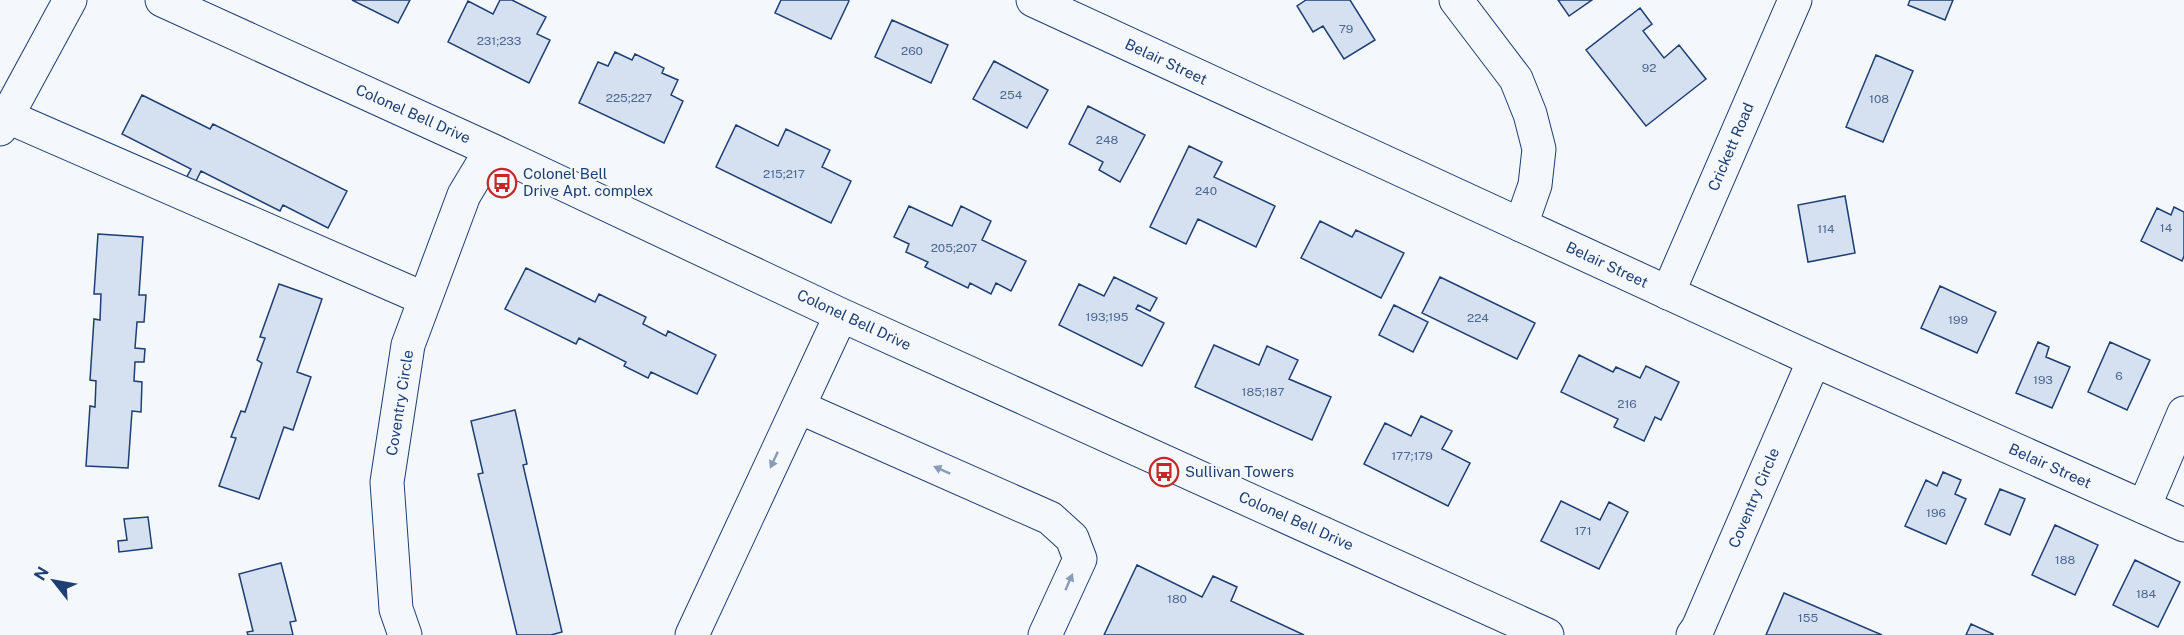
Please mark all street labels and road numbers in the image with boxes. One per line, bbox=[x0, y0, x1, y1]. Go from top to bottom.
street label: Belair Street bbox=[1123, 35, 1210, 88]
street label: Colonel Bell Drive bbox=[353, 81, 473, 146]
street label: Crickett Road bbox=[1704, 100, 1757, 194]
street label: Belair Street bbox=[1564, 238, 1651, 291]
street label: Colonel Bell Drive bbox=[795, 286, 914, 353]
street label: Coventry Circle bbox=[383, 349, 416, 457]
street label: Belair Street bbox=[2006, 440, 2094, 491]
street label: Coventry Circle bbox=[1725, 445, 1782, 550]
street label: Colonel Bell Drive bbox=[1236, 488, 1356, 553]

